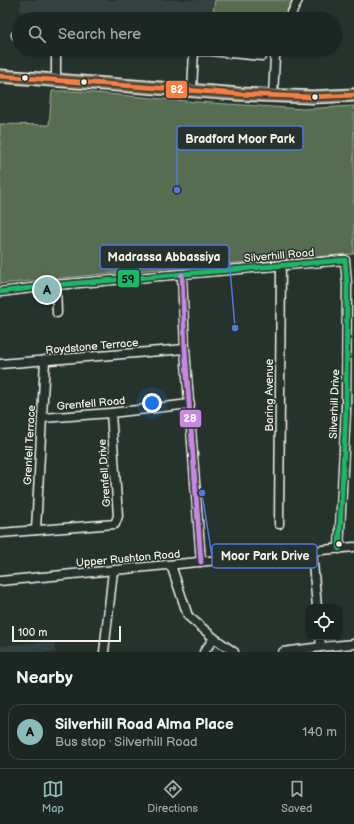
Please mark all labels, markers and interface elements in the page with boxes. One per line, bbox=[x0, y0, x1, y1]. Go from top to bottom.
search box bbox=[12, 12, 342, 56]
icon: search bbox=[26, 23, 48, 45]
text: Search here bbox=[58, 25, 141, 44]
unlabelled marker bbox=[20, 73, 30, 83]
unlabelled marker bbox=[79, 77, 89, 87]
line badge: 82 bbox=[165, 80, 188, 99]
text: 82 bbox=[170, 83, 184, 96]
unlabelled marker bbox=[310, 92, 320, 102]
callout: Bradford Moor Park bbox=[177, 126, 303, 150]
text: Bradford Moor Park bbox=[185, 132, 295, 147]
callout: Madrassa Abbassiya bbox=[100, 245, 229, 269]
street label: Silverhill Road bbox=[243, 246, 315, 265]
text: Madrassa Abbassiya bbox=[108, 250, 221, 265]
line badge: 59 bbox=[117, 269, 140, 288]
text: 59 bbox=[122, 273, 134, 286]
pin: A bbox=[34, 275, 60, 305]
street label: Roydstone Terrace bbox=[45, 336, 140, 357]
street label: Baring Avenue bbox=[263, 358, 276, 431]
street label: Silverhill Drive bbox=[327, 368, 342, 439]
your location bbox=[142, 393, 162, 413]
street label: Grenfell Road bbox=[56, 394, 126, 413]
street label: Grenfell Terrace bbox=[21, 404, 38, 485]
line badge: 28 bbox=[179, 409, 202, 428]
text: 28 bbox=[183, 412, 197, 425]
street label: Grenfell Drive bbox=[96, 438, 113, 507]
unlabelled marker bbox=[334, 539, 344, 549]
callout: Moor Park Drive bbox=[212, 544, 317, 568]
street label: Upper Rushton Road bbox=[75, 547, 181, 570]
text: Moor Park Drive bbox=[221, 549, 309, 564]
map controls bbox=[306, 604, 342, 640]
button: locate bbox=[306, 604, 342, 640]
scale bar bbox=[12, 624, 121, 643]
text: 100 m bbox=[18, 626, 47, 639]
text: Nearby bbox=[16, 668, 73, 688]
text: Silverhill Road Alma Place bbox=[55, 715, 234, 734]
text: A bbox=[26, 724, 34, 740]
text: 140 m bbox=[302, 724, 337, 740]
text: Bus stop · Silverhill Road bbox=[55, 734, 198, 750]
tab: Map bbox=[42, 778, 64, 815]
tab: Directions bbox=[147, 778, 198, 815]
tab: Saved bbox=[281, 778, 312, 815]

